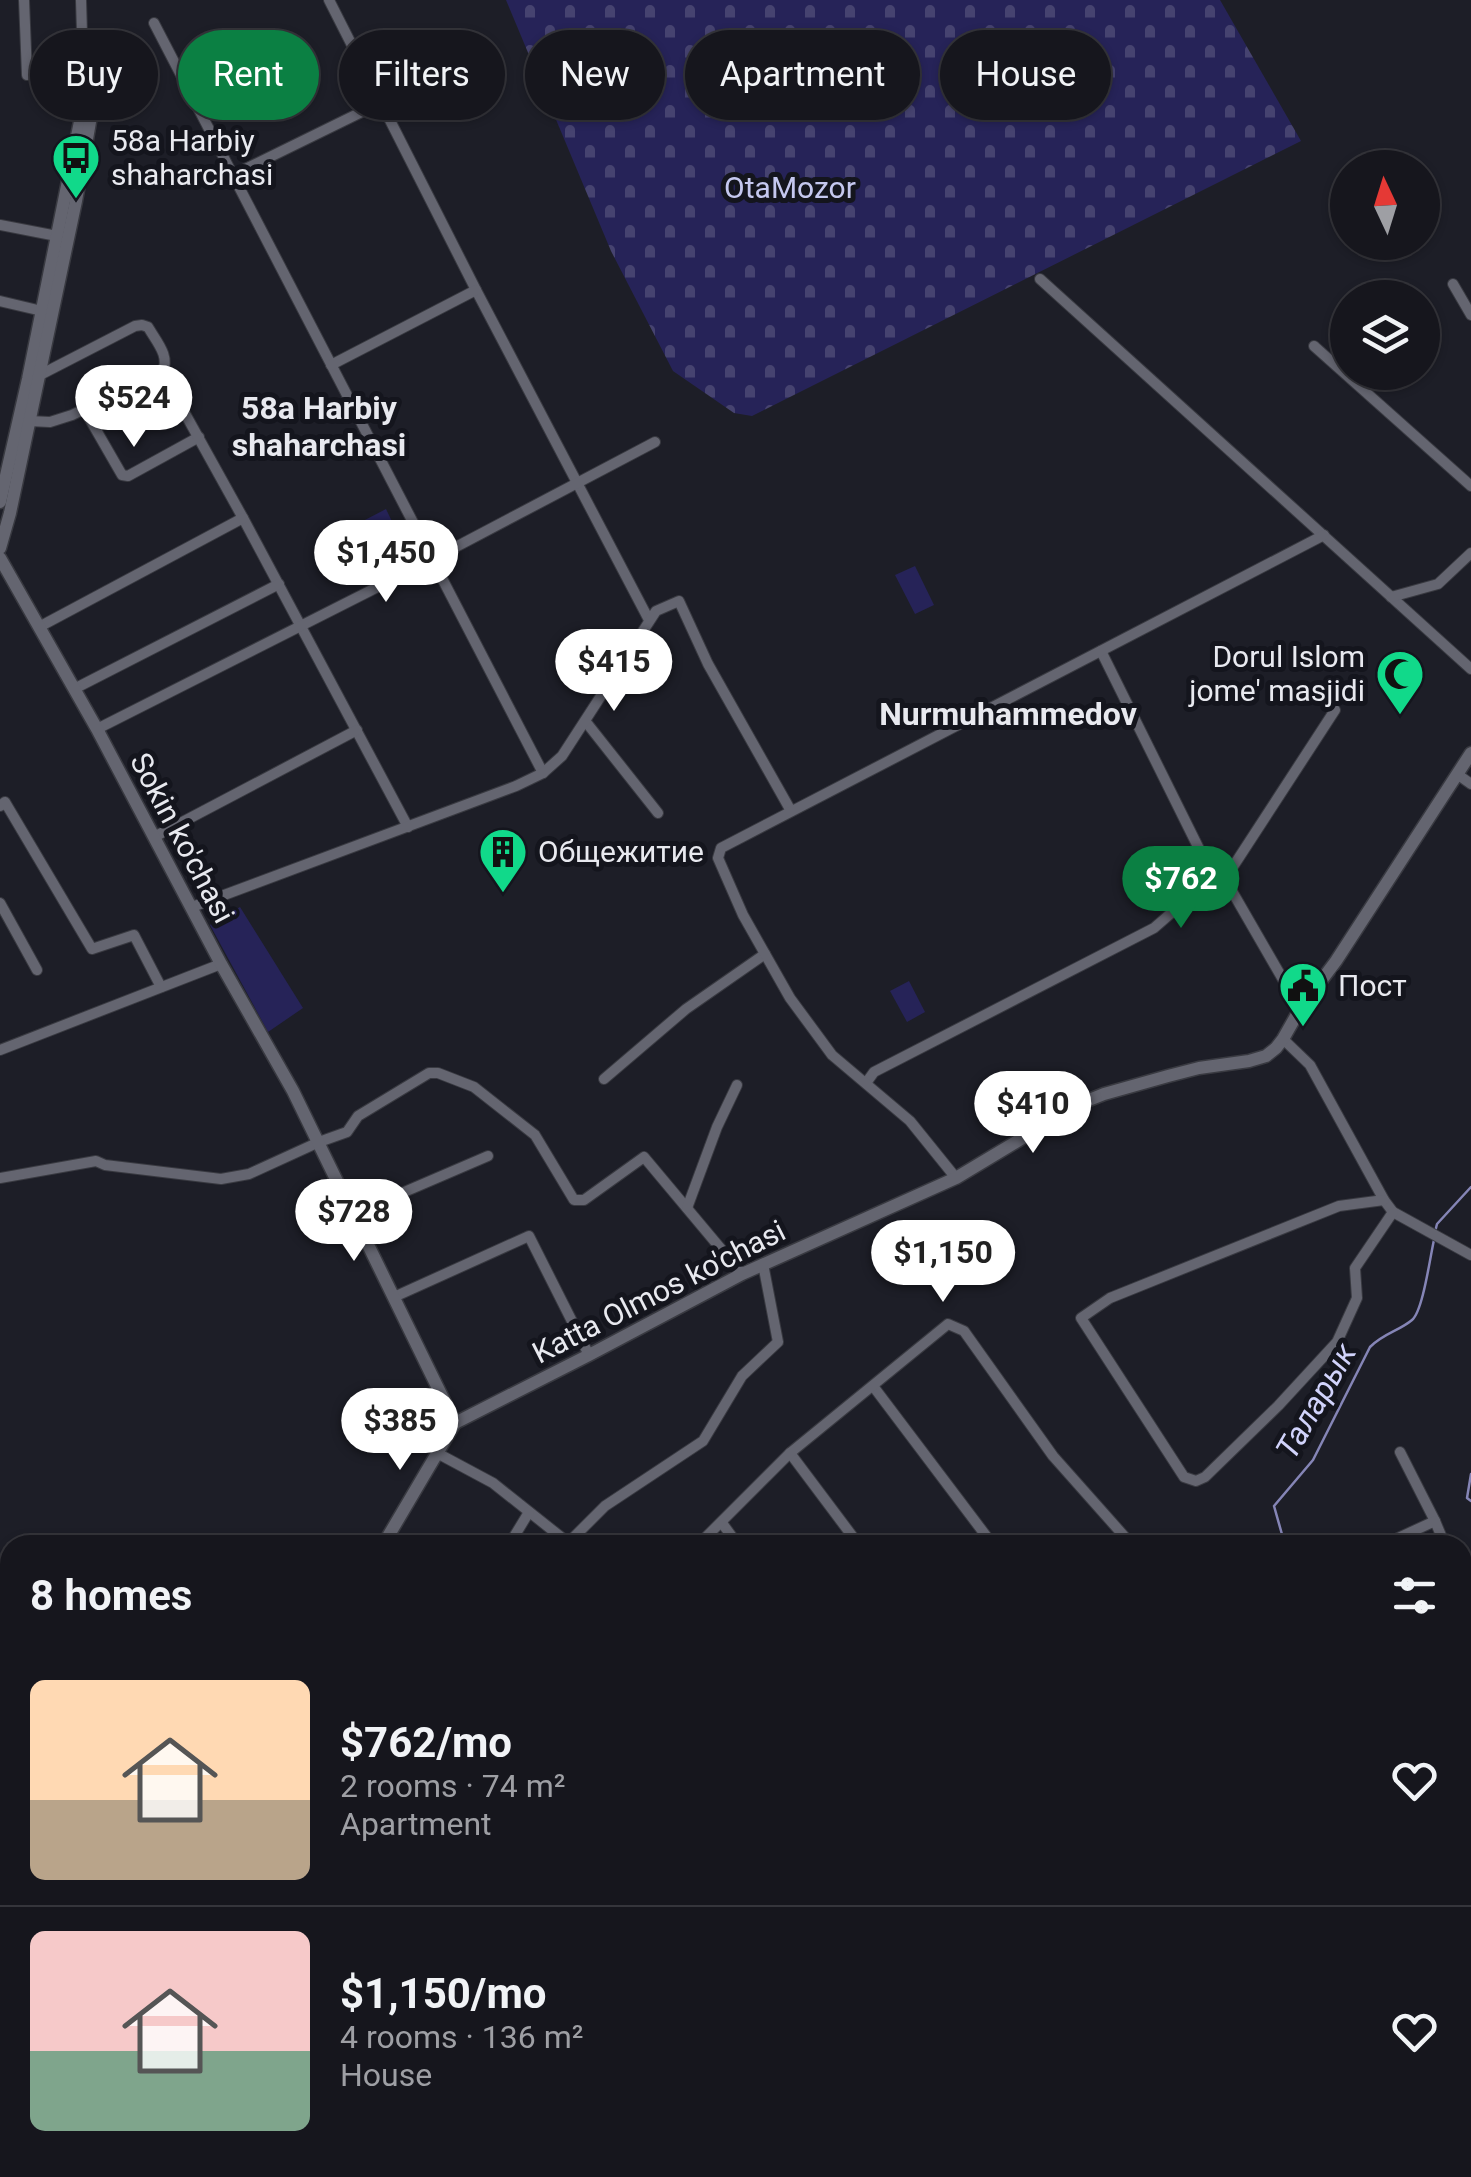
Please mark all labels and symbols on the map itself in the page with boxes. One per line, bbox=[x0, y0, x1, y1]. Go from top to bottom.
place label: 58a Harbiy shaharchasi bbox=[111, 123, 273, 192]
bus stop icon: 58a Harbiy shaharchasi bbox=[50, 132, 102, 200]
north arrow bbox=[1330, 150, 1440, 260]
park label: OtaMozor bbox=[724, 170, 856, 205]
pin: $524 bbox=[75, 365, 193, 450]
district label: 58a Harbiy shaharchasi bbox=[232, 389, 406, 464]
pin: $1,450 bbox=[305, 520, 467, 605]
pin: $415 bbox=[555, 629, 673, 714]
place label: Dorul Islom jome' masjidi bbox=[1188, 639, 1365, 708]
mosque icon: Dorul Islom jome' masjidi bbox=[1374, 648, 1426, 716]
district label: Nurmuhammedov bbox=[879, 695, 1137, 733]
street label: Sokin ko'chasi bbox=[123, 747, 242, 929]
building icon: Общежитие bbox=[477, 826, 529, 894]
place label: Общежитие bbox=[538, 834, 704, 869]
pin: $762 bbox=[1122, 846, 1240, 931]
public building icon: Пост bbox=[1277, 960, 1329, 1028]
place label: Пост bbox=[1338, 968, 1407, 1003]
pin: $410 bbox=[974, 1071, 1092, 1156]
pin: $728 bbox=[295, 1179, 413, 1264]
street label: Katta Olmos ko'chasi bbox=[527, 1213, 791, 1370]
pin: $1,150 bbox=[862, 1220, 1024, 1305]
water label: Таларык bbox=[1268, 1335, 1365, 1465]
pin: $385 bbox=[341, 1388, 459, 1473]

